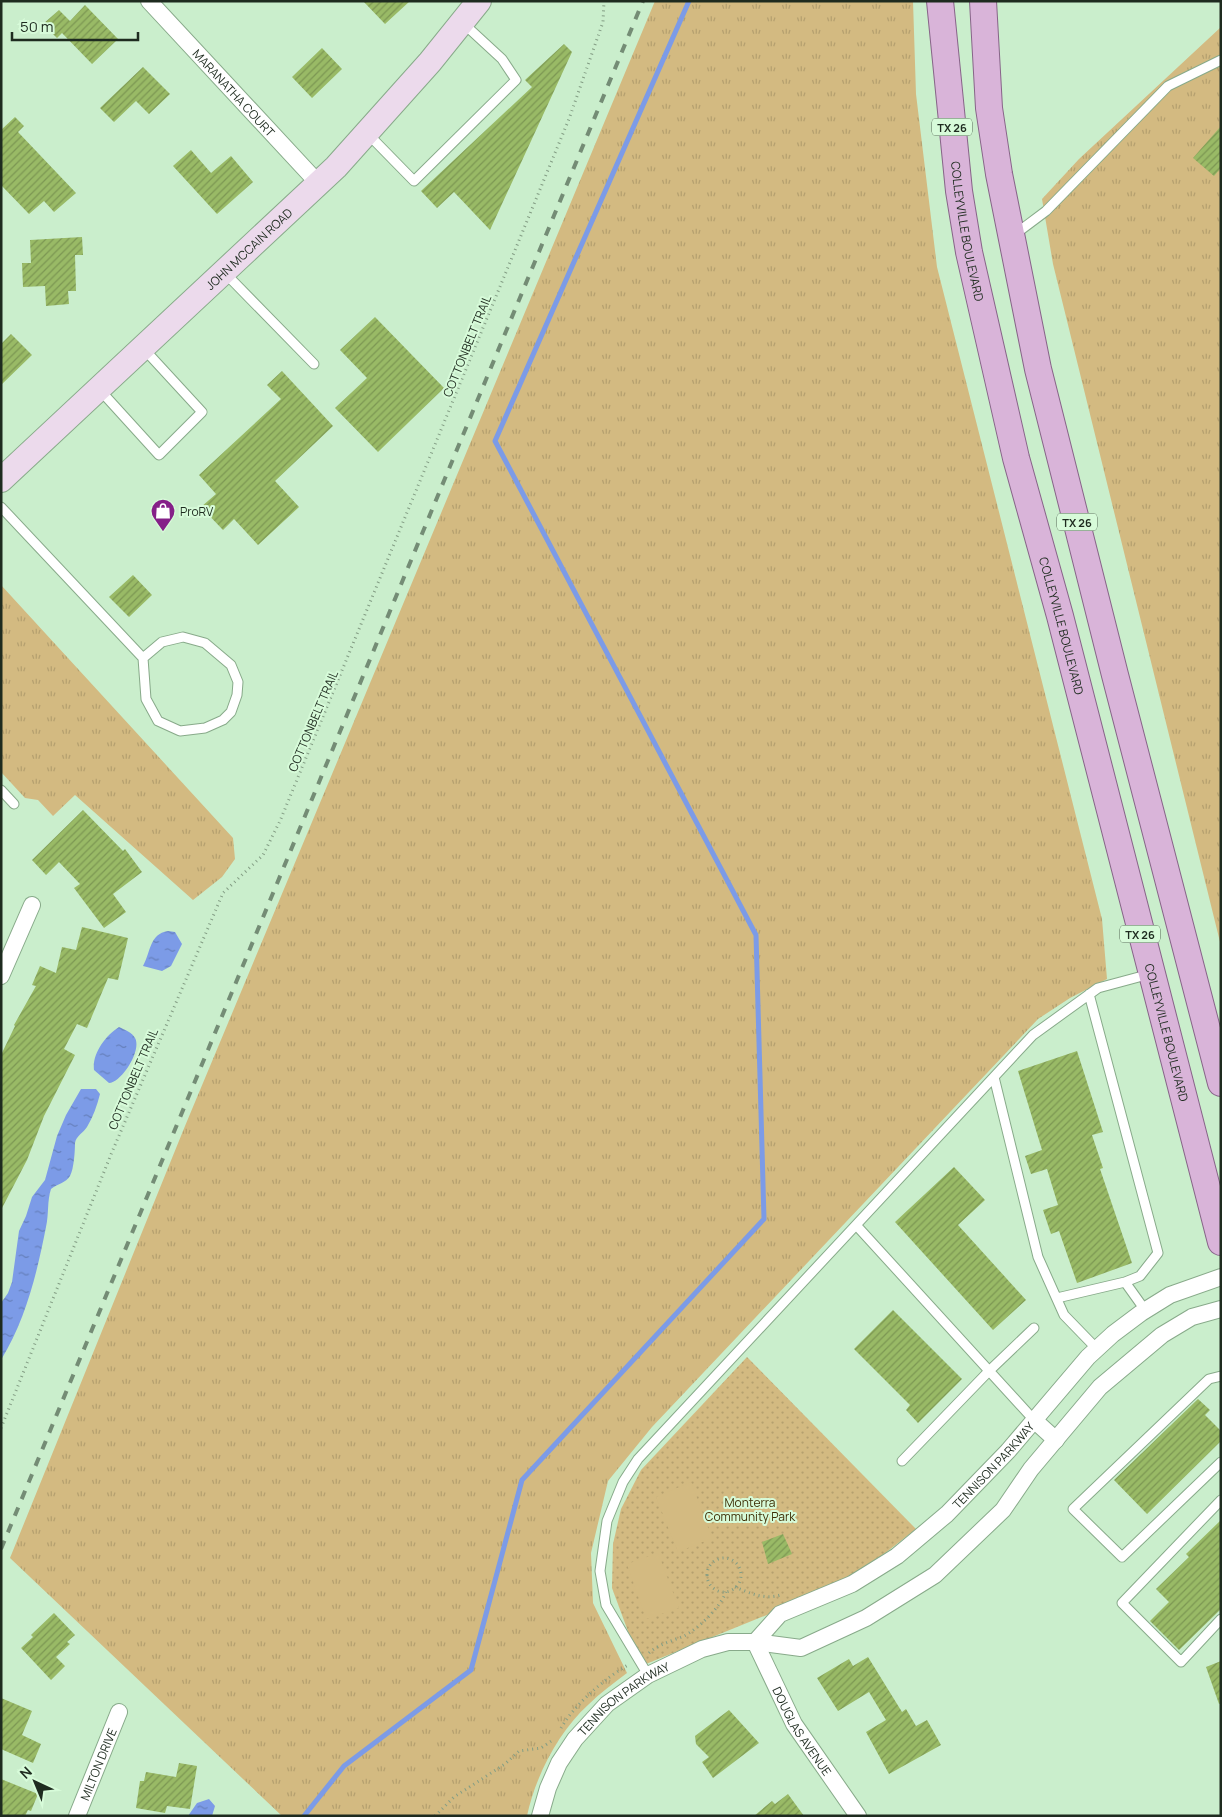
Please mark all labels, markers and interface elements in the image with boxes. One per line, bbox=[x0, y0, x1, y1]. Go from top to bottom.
scale bar bbox=[12, 10, 139, 42]
text: 50 m bbox=[20, 16, 54, 37]
street label: MARANATHA COURT bbox=[189, 45, 280, 141]
road number: TX 26 bbox=[932, 118, 972, 136]
street label: COLLEYVILLE BOULEVARD bbox=[948, 160, 988, 303]
street label: JOHN MCCAIN ROAD bbox=[202, 204, 296, 293]
street label: COTTONBELT TRAIL bbox=[439, 292, 495, 400]
shop icon: ProRV bbox=[150, 498, 176, 532]
place label: ProRV bbox=[180, 503, 214, 520]
road number: TX 26 bbox=[1057, 514, 1097, 530]
street label: COLLEYVILLE BOULEVARD bbox=[1035, 555, 1088, 696]
street label: COTTONBELT TRAIL bbox=[284, 668, 342, 774]
road number: TX 26 bbox=[1120, 926, 1160, 942]
street label: COLLEYVILLE BOULEVARD bbox=[1141, 962, 1193, 1103]
street label: COTTONBELT TRAIL bbox=[104, 1026, 162, 1132]
street label: TENNISON PARKWAY bbox=[948, 1418, 1038, 1512]
park label: Monterra Community Park bbox=[705, 1494, 796, 1525]
street label: TENNISON PARKWAY bbox=[574, 1657, 672, 1739]
street label: DOUGLAS AVENUE bbox=[769, 1684, 836, 1779]
street label: MILTON DRIVE bbox=[76, 1725, 120, 1803]
north arrow bbox=[10, 1757, 60, 1807]
text: N bbox=[15, 1762, 36, 1783]

